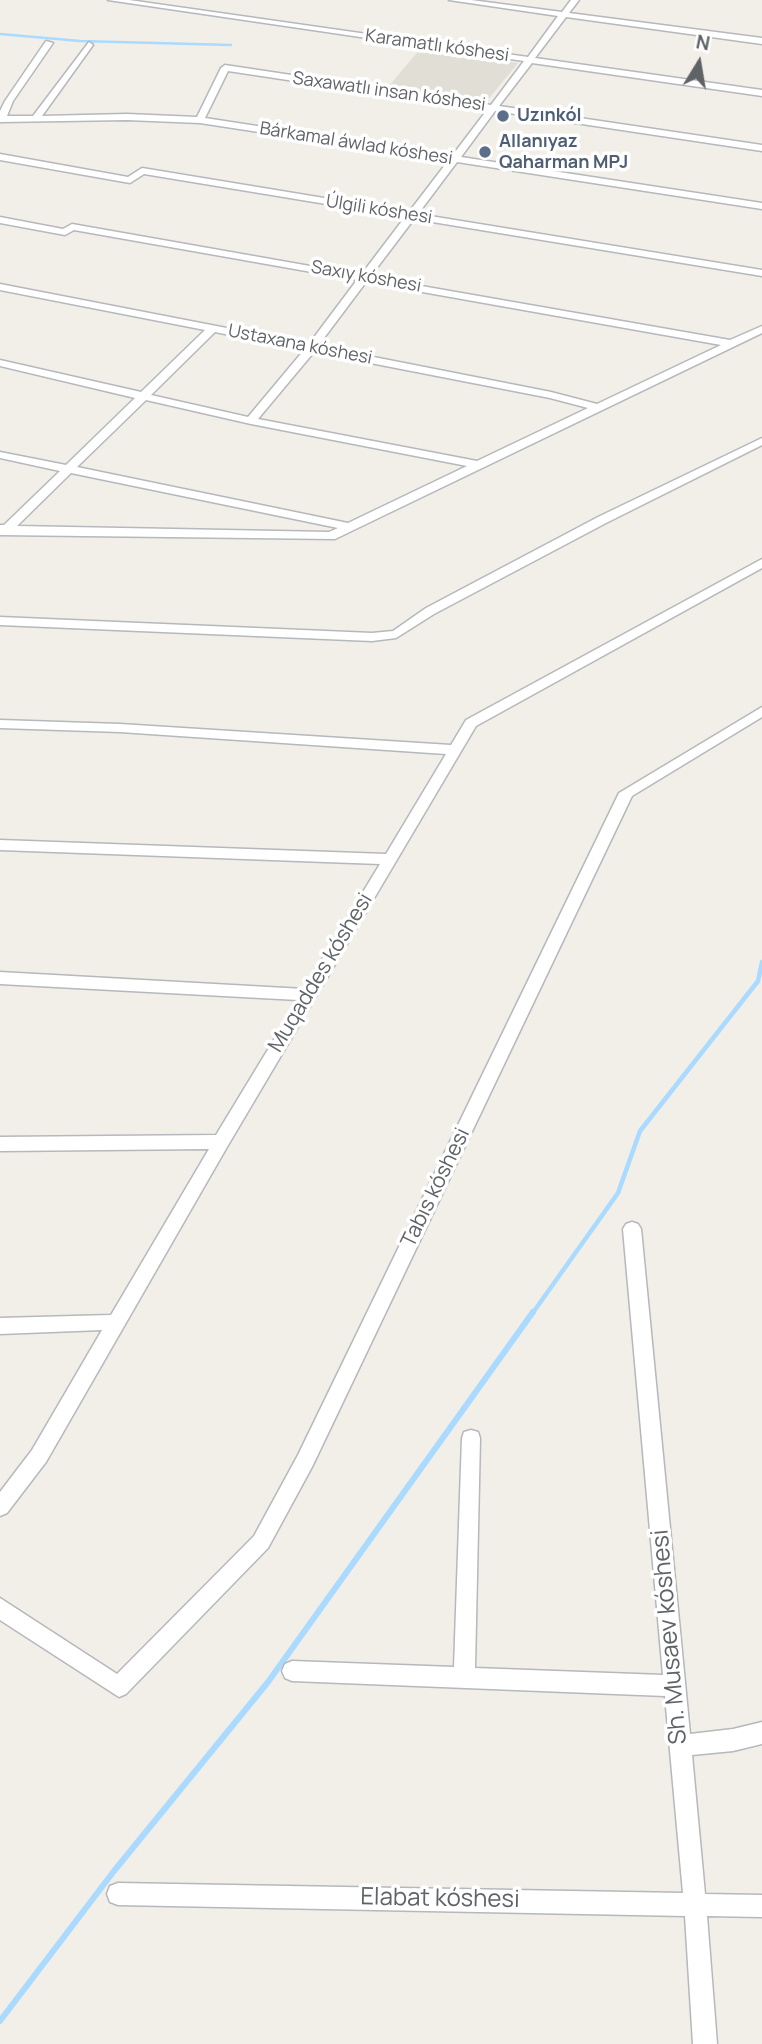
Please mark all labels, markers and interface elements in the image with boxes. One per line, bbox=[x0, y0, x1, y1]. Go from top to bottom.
street label: Karamatlı kóshesi bbox=[364, 25, 510, 67]
north arrow bbox=[664, 28, 734, 98]
text: N bbox=[694, 28, 712, 56]
street label: Saxawatlı insan kóshesi bbox=[291, 68, 487, 116]
place label: Uzınkól bbox=[517, 105, 582, 127]
marker: Uzınkól bbox=[495, 108, 511, 124]
street label: Bárkamal áwlad kóshesi bbox=[258, 118, 454, 170]
place label: Allanıyaz Qaharman MPJ bbox=[499, 131, 628, 174]
marker: Allanıyaz Qaharman MPJ bbox=[477, 144, 493, 160]
street label: Úlgili kóshesi bbox=[324, 191, 434, 229]
street label: Saxıy kóshesi bbox=[309, 257, 423, 297]
street label: Ustaxana kóshesi bbox=[226, 320, 374, 370]
street label: Muqaddes kóshesi bbox=[264, 889, 378, 1057]
street label: Tabıs kóshesi bbox=[396, 1124, 476, 1252]
street label: Sh. Musaev kóshesi bbox=[646, 1528, 694, 1746]
street label: Elabat kóshesi bbox=[360, 1883, 520, 1915]

